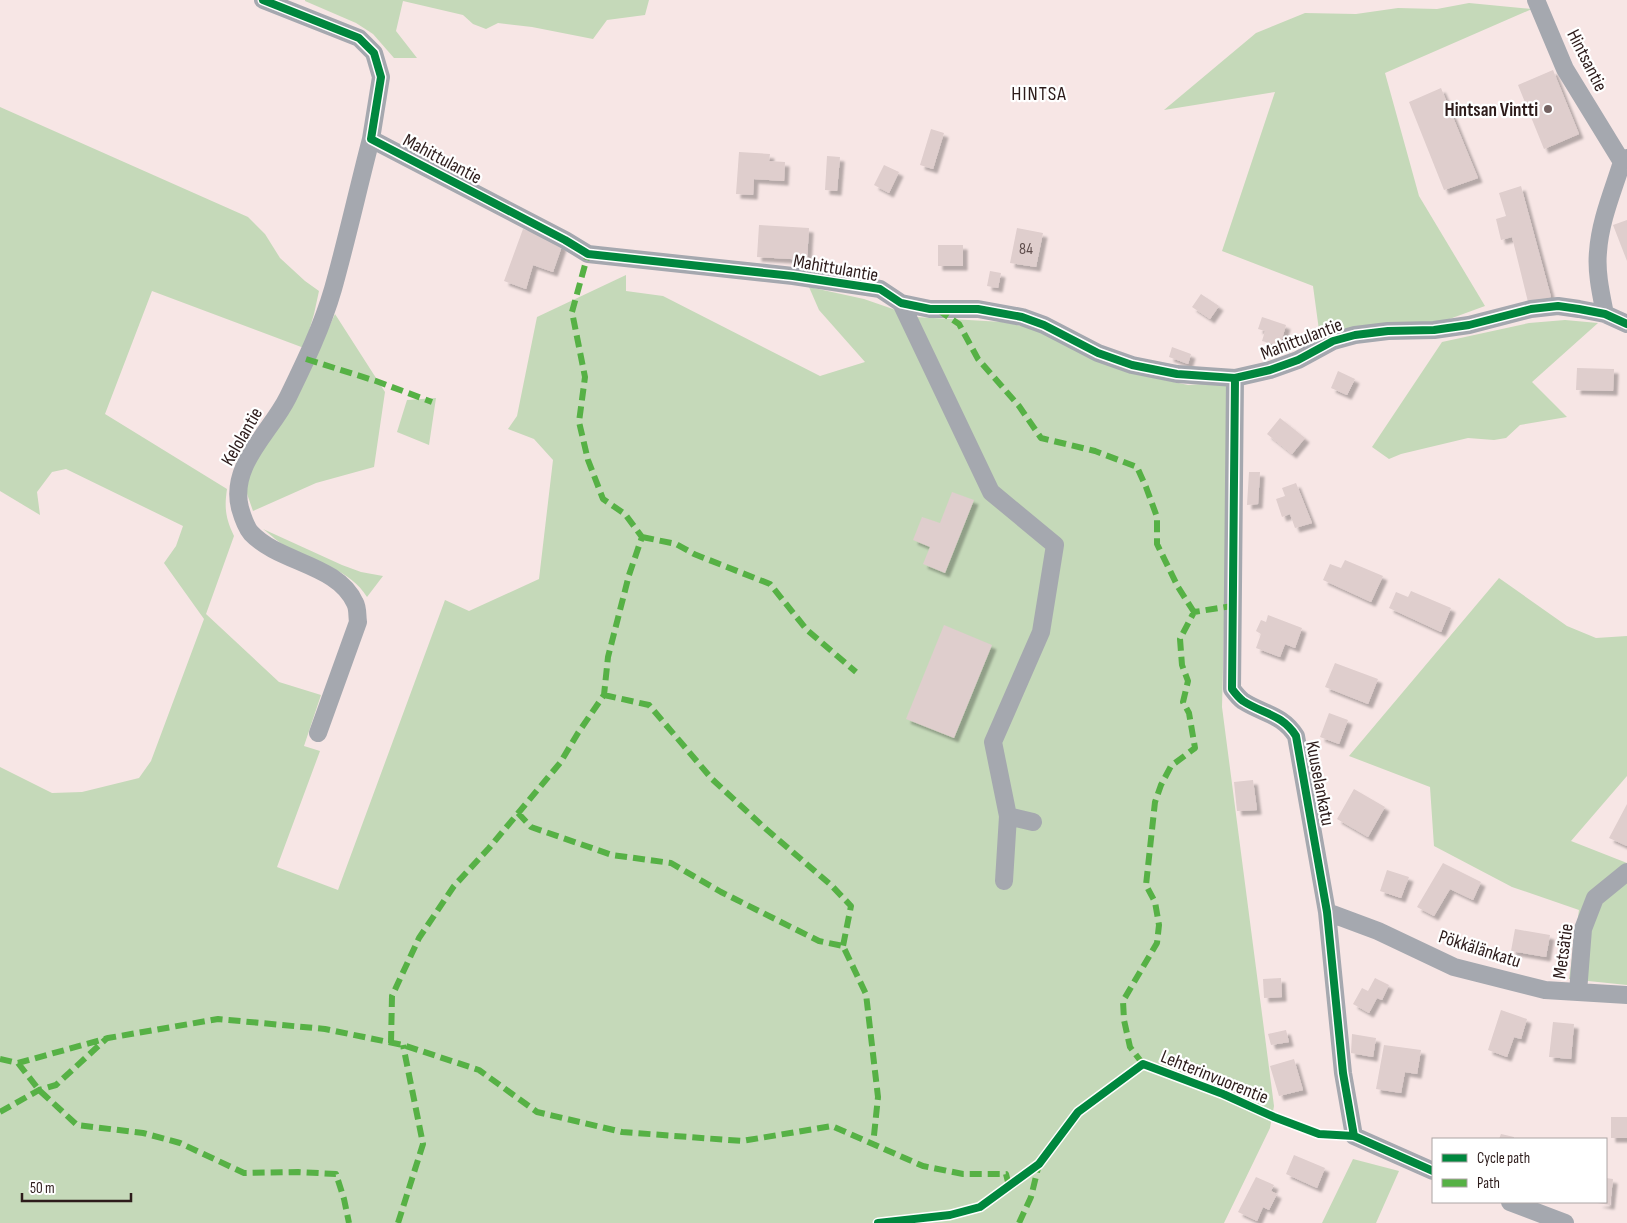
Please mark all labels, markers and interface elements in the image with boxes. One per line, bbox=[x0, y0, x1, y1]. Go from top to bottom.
street label: Hintsantie bbox=[1561, 26, 1612, 95]
district label: HINTSA bbox=[1011, 82, 1067, 106]
place label: Hintsan Vintti bbox=[1445, 99, 1538, 122]
marker: Hintsan Vintti bbox=[1542, 103, 1554, 115]
street label: Mahittulantie bbox=[399, 129, 486, 190]
house number: 84 bbox=[1019, 240, 1033, 259]
street label: Mahittulantie bbox=[791, 250, 880, 287]
street label: Mahittulantie bbox=[1257, 313, 1346, 366]
street label: Kelolantie bbox=[216, 404, 268, 470]
street label: Kuuselankatu bbox=[1300, 739, 1339, 828]
street label: Metsätie bbox=[1548, 922, 1579, 980]
street label: Pökkälänkatu bbox=[1436, 925, 1524, 974]
street label: Lehterinvuorentie bbox=[1157, 1045, 1272, 1109]
legend bbox=[1432, 1138, 1607, 1203]
text: Cycle path bbox=[1477, 1149, 1530, 1168]
scale bar bbox=[22, 1170, 131, 1202]
text: Path bbox=[1477, 1174, 1500, 1193]
text: 50 m bbox=[30, 1179, 55, 1198]

